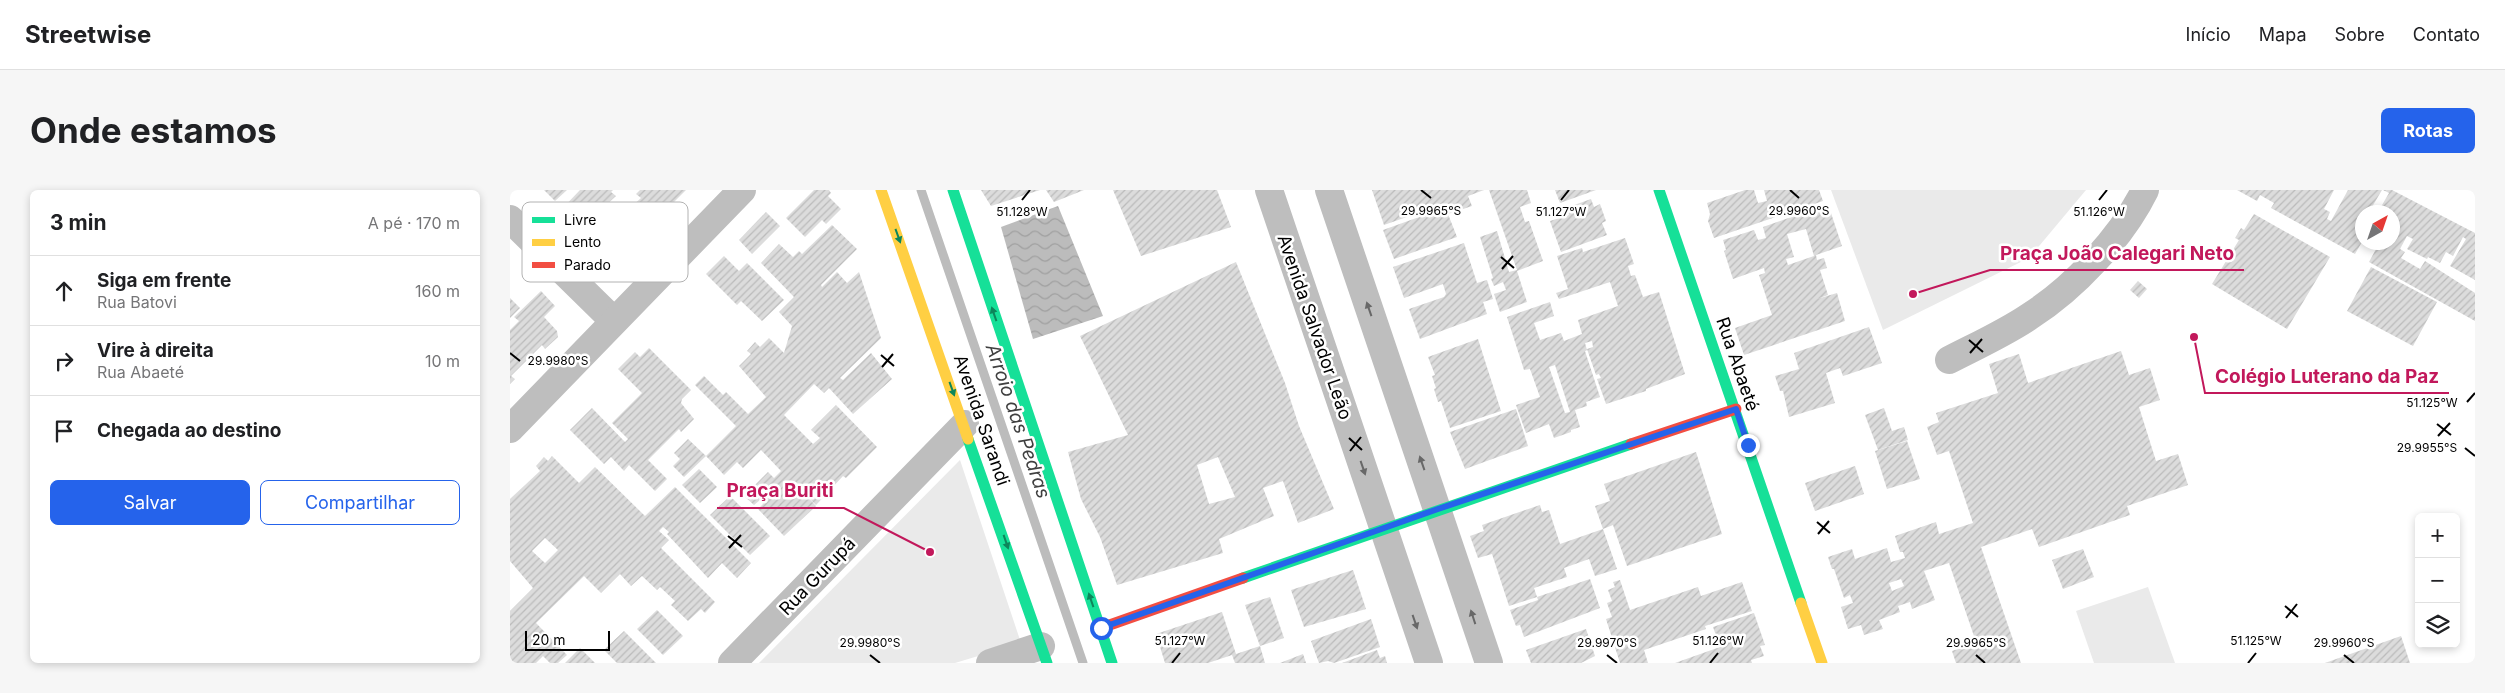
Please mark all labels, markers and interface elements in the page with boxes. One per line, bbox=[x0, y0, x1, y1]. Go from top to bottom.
text: Streetwise bbox=[25, 20, 151, 49]
text: Início bbox=[2186, 24, 2231, 45]
text: Mapa bbox=[2259, 24, 2306, 45]
text: Sobre bbox=[2334, 24, 2385, 45]
text: Contato bbox=[2413, 24, 2480, 45]
button: Rotas bbox=[2381, 108, 2475, 153]
text: Onde estamos bbox=[30, 109, 277, 151]
legend bbox=[522, 202, 688, 282]
text: 29.9965°S bbox=[1401, 203, 1462, 218]
text: 29.9960°S bbox=[1769, 203, 1830, 218]
text: 51.128°W bbox=[996, 204, 1048, 219]
text: 51.127°W bbox=[1536, 204, 1587, 219]
text: 51.126°W bbox=[2073, 204, 2125, 219]
north arrow bbox=[2355, 205, 2400, 250]
text: 3 min bbox=[50, 210, 106, 235]
text: Livre bbox=[564, 211, 596, 228]
text: A pé · 170 m bbox=[368, 213, 460, 233]
one-way arrow bbox=[894, 229, 902, 244]
street label: Avenida Salvador Leão bbox=[1273, 232, 1357, 422]
text: Lento bbox=[564, 233, 601, 250]
callout: Praça João Calegari Neto bbox=[1990, 236, 2244, 270]
text: Praça João Calegari Neto bbox=[2000, 242, 2234, 265]
text: Parado bbox=[564, 256, 611, 273]
text: Siga em frente bbox=[97, 269, 231, 292]
icon: ahead bbox=[50, 277, 78, 305]
text: 160 m bbox=[415, 281, 460, 301]
text: Rua Batovi bbox=[97, 292, 177, 312]
one-way arrow bbox=[1365, 301, 1373, 316]
one-way arrow bbox=[990, 306, 998, 321]
street label: Rua Abaeté bbox=[1712, 314, 1764, 414]
text: Vire à direita bbox=[97, 339, 214, 362]
water label: Arroio das Pedras bbox=[980, 340, 1055, 501]
icon: right bbox=[50, 347, 78, 375]
text: 10 m bbox=[425, 351, 460, 371]
street label: Avenida Sarandi bbox=[950, 352, 1014, 488]
text: 29.9980°S bbox=[528, 353, 589, 368]
callout: Colégio Luterano da Paz bbox=[2205, 359, 2449, 393]
text: Rua Abaeté bbox=[97, 362, 184, 382]
text: Colégio Luterano da Paz bbox=[2215, 365, 2439, 388]
one-way arrow bbox=[949, 382, 957, 397]
text: 51.125°W bbox=[2406, 395, 2458, 410]
icon: arrive bbox=[50, 417, 78, 445]
text: Chegada ao destino bbox=[97, 419, 281, 442]
route end bbox=[1737, 434, 1760, 457]
text: 29.9955°S bbox=[2397, 440, 2458, 455]
one-way arrow bbox=[1418, 455, 1425, 470]
one-way arrow bbox=[1360, 461, 1367, 476]
callout: Praça Buriti bbox=[717, 474, 844, 508]
text: Praça Buriti bbox=[726, 479, 834, 502]
button: Salvar bbox=[50, 480, 250, 525]
button: Compartilhar bbox=[260, 480, 460, 525]
map controls bbox=[2415, 513, 2460, 648]
button: + bbox=[2415, 513, 2460, 558]
street label: Rua Gurupá bbox=[775, 533, 859, 619]
one-way arrow bbox=[1003, 535, 1010, 550]
button: − bbox=[2415, 558, 2460, 603]
one-way arrow bbox=[1087, 593, 1094, 608]
button: layers bbox=[2415, 603, 2460, 648]
one-way arrow bbox=[1469, 609, 1476, 624]
one-way arrow bbox=[1412, 615, 1420, 630]
route start bbox=[1090, 617, 1113, 640]
scale bar bbox=[525, 628, 610, 651]
text: 20 m bbox=[532, 631, 566, 648]
text: 51.127°W bbox=[1155, 633, 1206, 648]
text: 51.126°W bbox=[1692, 633, 1744, 648]
text: 51.125°W bbox=[2230, 633, 2282, 648]
text: 29.9980°S bbox=[840, 635, 901, 650]
text: 29.9970°S bbox=[1577, 635, 1637, 650]
text: 29.9965°S bbox=[1946, 635, 2007, 650]
text: 29.9960°S bbox=[2314, 635, 2375, 650]

